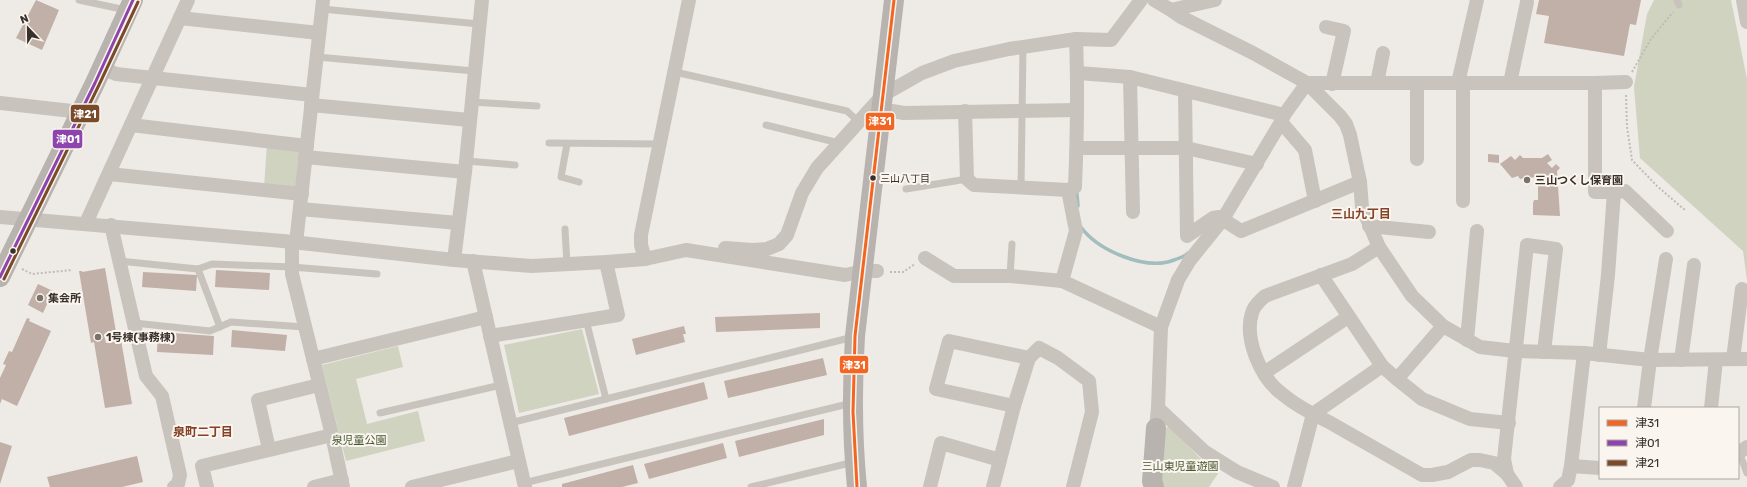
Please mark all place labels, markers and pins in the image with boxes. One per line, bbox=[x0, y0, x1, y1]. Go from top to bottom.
marker: 三山八丁目 bbox=[868, 173, 878, 183]
place label: 三山八丁目 bbox=[880, 173, 930, 185]
place label: 三山つくし保育園 bbox=[1535, 174, 1623, 187]
marker: 三山つくし保育園 bbox=[1522, 175, 1532, 185]
unlabelled marker bbox=[8, 246, 18, 256]
place label: 集会所 bbox=[48, 292, 81, 305]
marker: 集会所 bbox=[35, 293, 45, 303]
place label: 1号棟(事務棟) bbox=[106, 331, 175, 344]
marker: 1号棟(事務棟) bbox=[93, 332, 103, 342]

